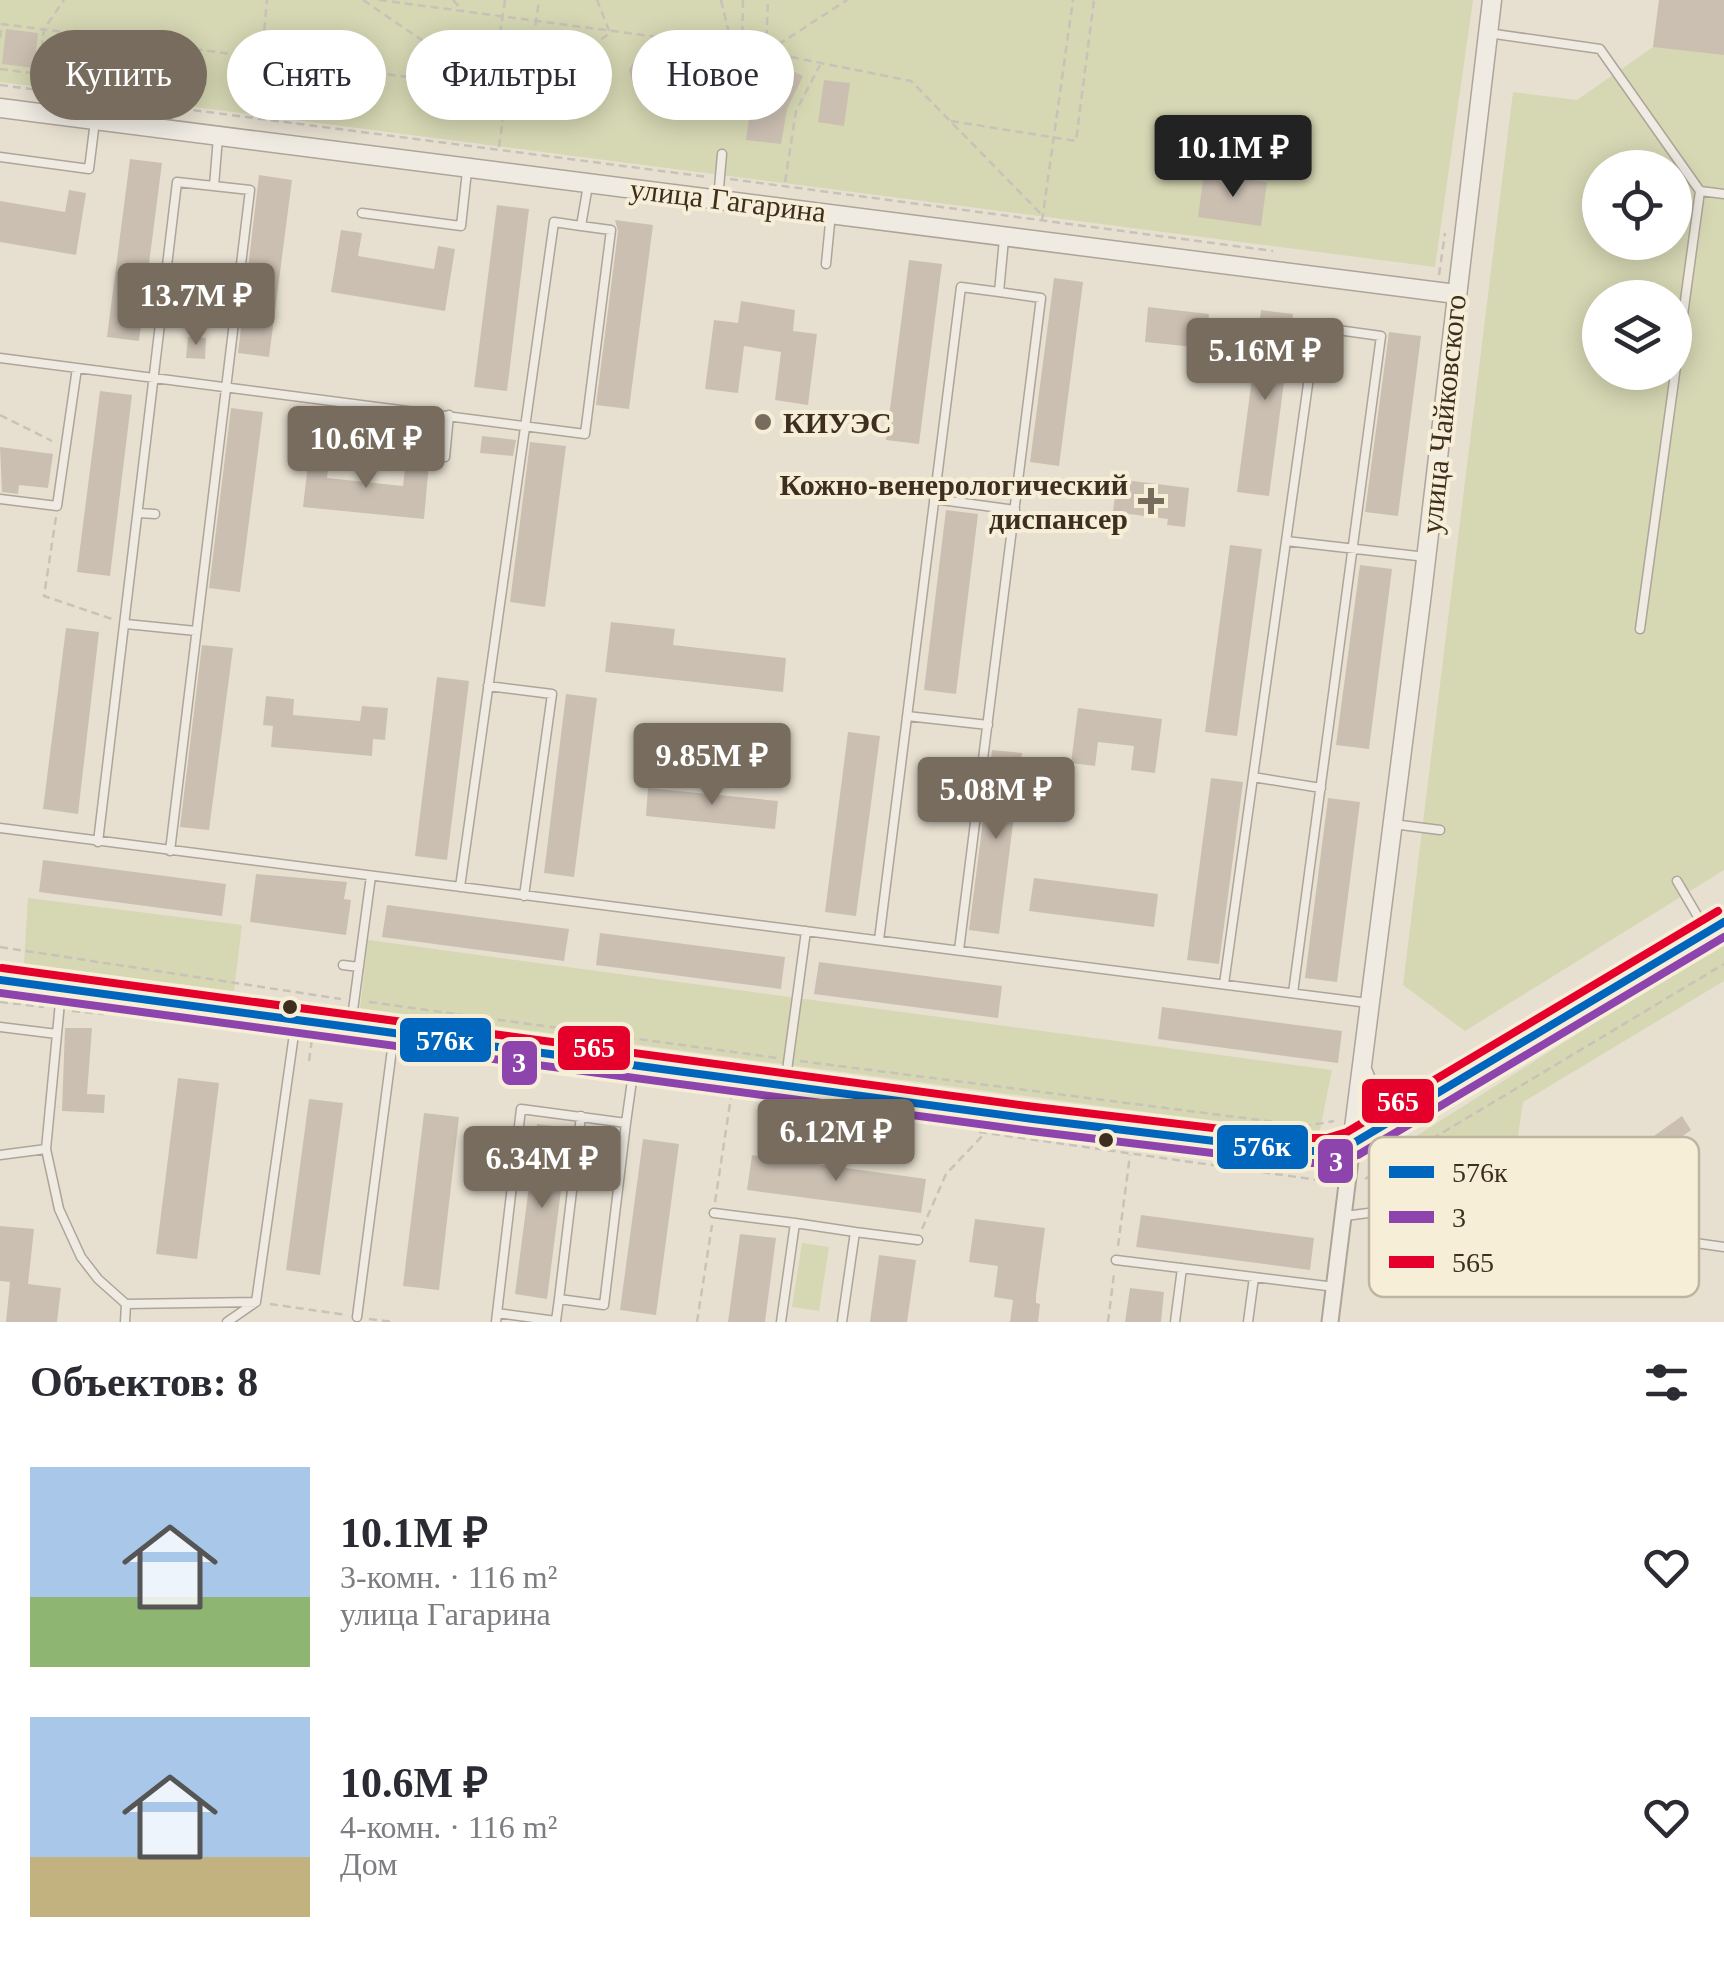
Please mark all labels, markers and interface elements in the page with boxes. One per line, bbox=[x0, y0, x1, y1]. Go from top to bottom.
chip: Купить bbox=[30, 30, 207, 120]
chip: Снять bbox=[227, 30, 386, 120]
chip: Фильтры bbox=[406, 30, 612, 120]
chip: Новое bbox=[632, 30, 794, 120]
pin: 10.1M ₽ bbox=[1141, 115, 1325, 200]
text: 10.1M ₽ bbox=[1177, 129, 1289, 165]
map controls bbox=[1582, 150, 1692, 390]
button: locate bbox=[1582, 150, 1692, 260]
street label: улица Гагарина bbox=[628, 172, 828, 228]
pin: 13.7M ₽ bbox=[104, 263, 288, 348]
text: 13.7M ₽ bbox=[140, 277, 252, 313]
button: layers bbox=[1582, 280, 1692, 390]
street label: улица Чайковского bbox=[1414, 293, 1472, 535]
pin: 5.16M ₽ bbox=[1173, 318, 1357, 403]
text: 5.16M ₽ bbox=[1209, 332, 1321, 368]
pin: 10.6M ₽ bbox=[274, 406, 458, 491]
place label: КИУЭС bbox=[783, 406, 892, 439]
marker: КИУЭС bbox=[752, 411, 774, 433]
text: 10.6M ₽ bbox=[310, 420, 422, 456]
place label: Кожно-венерологический диспансер bbox=[780, 468, 1128, 535]
marker: Кожно-венерологический диспансер bbox=[1138, 488, 1164, 514]
pin: 9.85M ₽ bbox=[620, 723, 804, 808]
text: 9.85M ₽ bbox=[656, 737, 768, 773]
pin: 5.08M ₽ bbox=[904, 757, 1088, 842]
text: 5.08M ₽ bbox=[940, 771, 1052, 807]
unlabelled marker bbox=[280, 997, 300, 1017]
line badge: 576к bbox=[398, 1016, 493, 1064]
line badge: 565 bbox=[556, 1024, 632, 1072]
text: 576к bbox=[416, 1025, 475, 1056]
text: 565 bbox=[573, 1032, 615, 1063]
line badge: 3 bbox=[500, 1039, 539, 1087]
text: 3 bbox=[512, 1047, 526, 1078]
line badge: 565 bbox=[1360, 1077, 1436, 1125]
text: 565 bbox=[1377, 1086, 1419, 1117]
pin: 6.12M ₽ bbox=[744, 1099, 928, 1184]
text: 6.12M ₽ bbox=[780, 1113, 892, 1149]
line badge: 576к bbox=[1215, 1123, 1310, 1171]
pin: 6.34M ₽ bbox=[450, 1126, 634, 1211]
unlabelled marker bbox=[1096, 1130, 1116, 1150]
text: 576к bbox=[1233, 1131, 1292, 1162]
line badge: 3 bbox=[1316, 1137, 1355, 1185]
legend bbox=[1369, 1137, 1699, 1297]
text: 6.34M ₽ bbox=[486, 1140, 598, 1176]
text: 3 bbox=[1329, 1146, 1343, 1177]
text: 576к bbox=[1452, 1157, 1508, 1188]
text: 3 bbox=[1452, 1202, 1466, 1233]
text: 565 bbox=[1452, 1247, 1494, 1278]
icon: filters bbox=[1639, 1355, 1694, 1410]
text: Объектов: 8 bbox=[30, 1359, 258, 1405]
icon: home bbox=[110, 1507, 230, 1627]
text: 10.1M ₽ bbox=[340, 1510, 488, 1556]
icon: heart bbox=[1639, 1540, 1694, 1595]
text: 3-комн. · 116 m² bbox=[340, 1559, 557, 1595]
text: улица Гагарина bbox=[340, 1596, 551, 1632]
icon: home bbox=[110, 1757, 230, 1877]
text: 10.6M ₽ bbox=[340, 1760, 488, 1806]
icon: heart bbox=[1639, 1790, 1694, 1845]
text: 4-комн. · 116 m² bbox=[340, 1809, 557, 1845]
text: Дом bbox=[340, 1846, 397, 1882]

